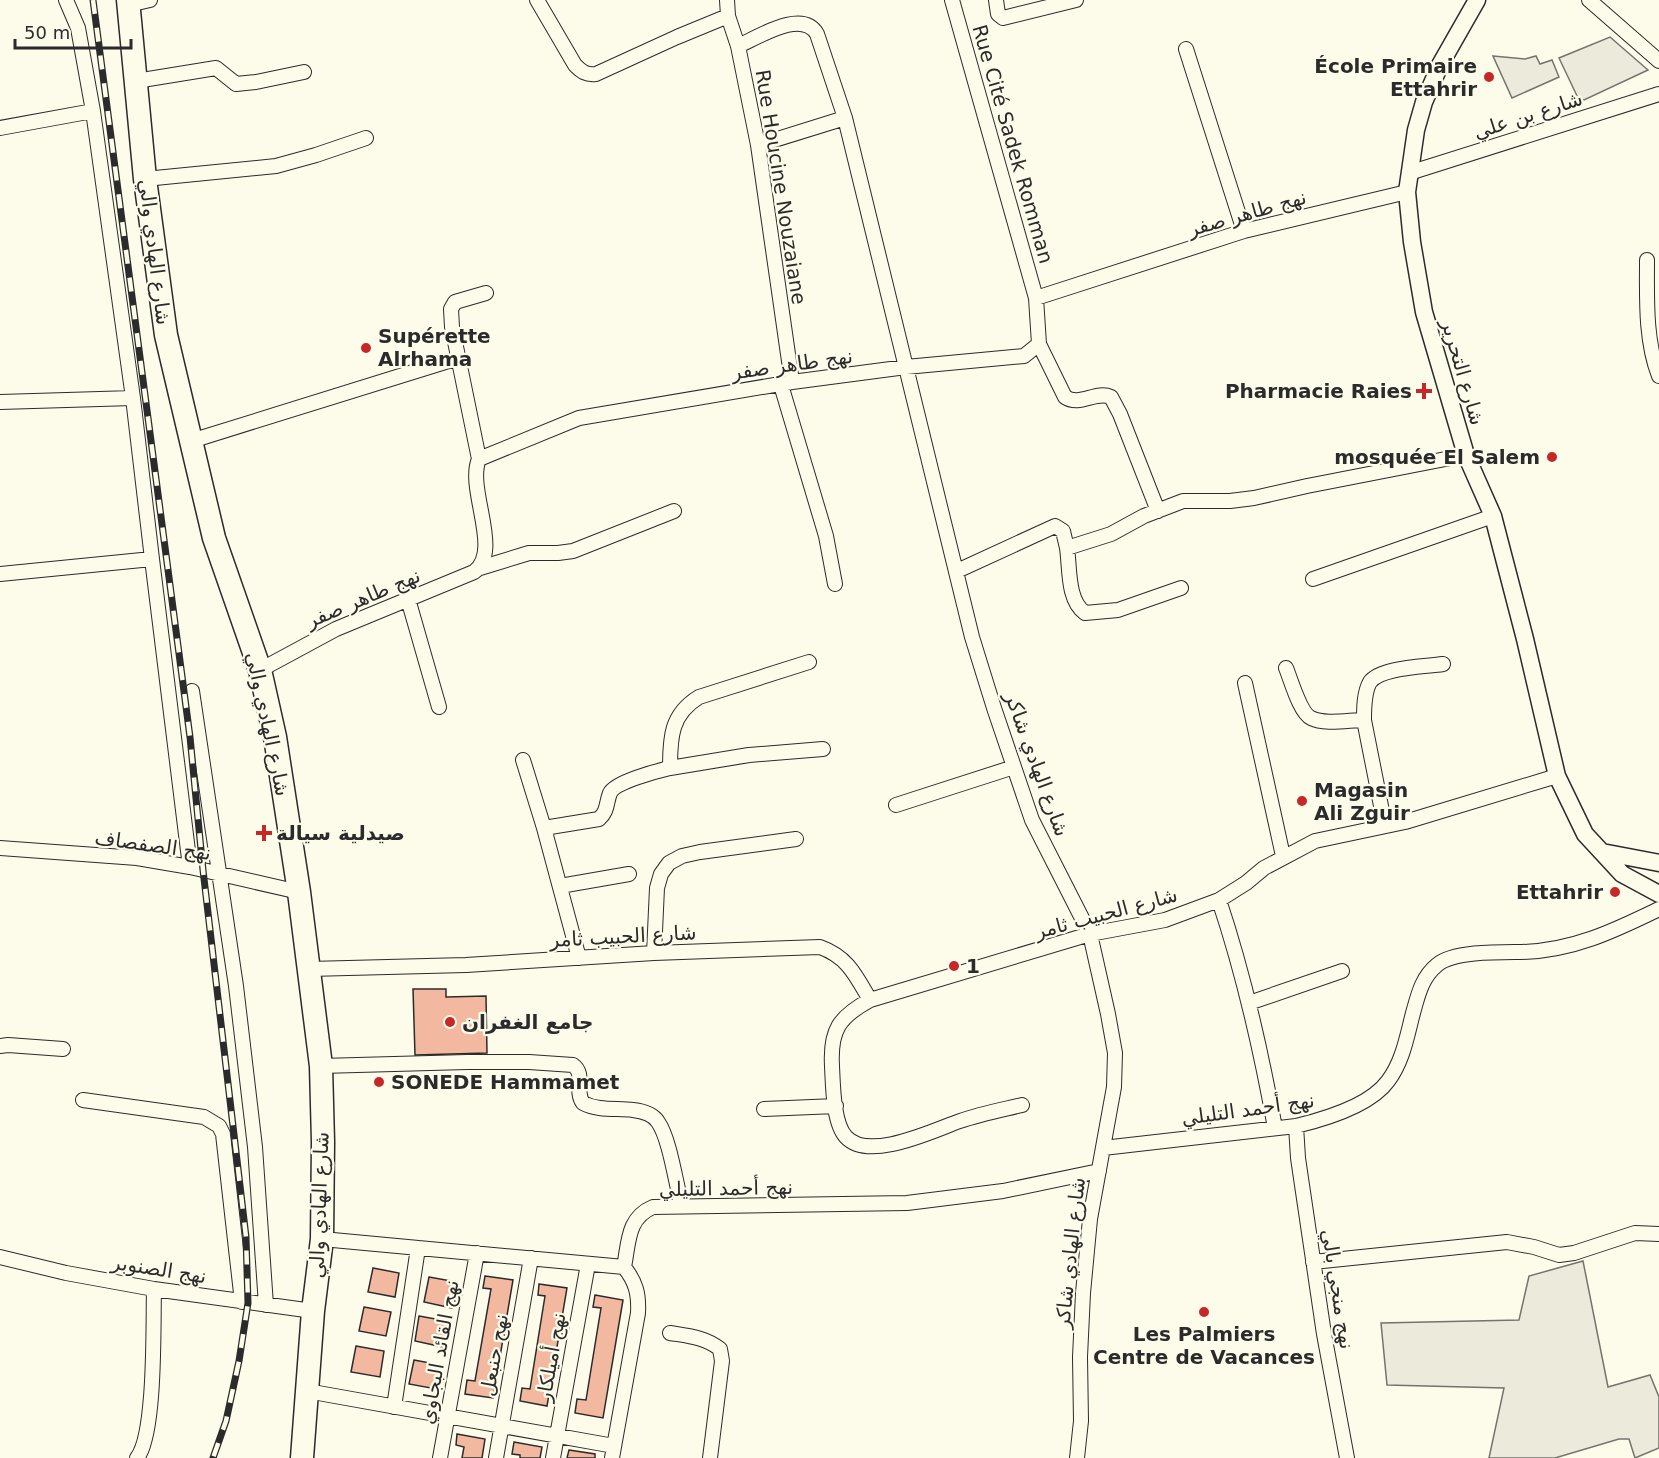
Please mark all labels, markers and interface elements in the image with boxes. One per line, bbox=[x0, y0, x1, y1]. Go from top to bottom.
scale bar bbox=[15, 12, 130, 50]
text: 50 m bbox=[24, 22, 70, 43]
street label: Rue Cité Sadek Romman bbox=[967, 22, 1059, 266]
place label: École Primaire Ettahrir bbox=[1314, 54, 1477, 101]
street label: Rue Houcine Nouzaiane bbox=[751, 68, 811, 306]
marker: École Primaire Ettahrir bbox=[1482, 70, 1496, 84]
street label: شارع بن علي bbox=[1470, 86, 1586, 145]
street label: شارع الهادي والي bbox=[133, 178, 176, 326]
street label: نهج طاهر صفر bbox=[1184, 185, 1309, 242]
street label: شارع التحرير bbox=[1436, 315, 1490, 428]
place label: Supérette Alrhama bbox=[378, 324, 491, 371]
marker: Supérette Alrhama bbox=[359, 341, 373, 355]
street label: نهج طاهر صفر bbox=[729, 344, 854, 385]
place label: Pharmacie Raies bbox=[1225, 379, 1412, 403]
marker: Pharmacie Raies bbox=[1417, 384, 1431, 398]
place label: mosquée El Salem bbox=[1334, 445, 1540, 469]
marker: mosquée El Salem bbox=[1545, 450, 1559, 464]
street label: نهج طاهر صفر bbox=[301, 563, 424, 633]
street label: شارع الهادي والي bbox=[240, 650, 295, 798]
street label: شارع الهادي شاكر bbox=[998, 687, 1074, 840]
place label: Magasin Ali Zguir bbox=[1314, 778, 1410, 825]
marker: Magasin Ali Zguir bbox=[1295, 794, 1309, 808]
place label: صيدلية سيالة bbox=[276, 821, 405, 845]
street label: نهج الصفصاف bbox=[93, 825, 213, 865]
marker: صيدلية سيالة bbox=[257, 826, 271, 840]
place label: Ettahrir bbox=[1516, 880, 1603, 904]
street label: شارع الحبيب ثامر bbox=[1031, 882, 1180, 944]
marker: Ettahrir bbox=[1608, 885, 1622, 899]
street label: شارع الحبيب ثامر bbox=[548, 920, 697, 952]
place label: 1 bbox=[966, 954, 980, 978]
marker: 1 bbox=[947, 959, 961, 973]
place label: جامع الغفران bbox=[462, 1010, 593, 1034]
marker: جامع الغفران bbox=[443, 1015, 457, 1029]
place label: SONEDE Hammamet bbox=[391, 1070, 620, 1094]
marker: SONEDE Hammamet bbox=[372, 1075, 386, 1089]
street label: نهج أحمد التليلي bbox=[1180, 1087, 1316, 1131]
street label: شارع الهادي والي bbox=[304, 1131, 335, 1279]
street label: نهج أحمد التليلي bbox=[659, 1174, 793, 1202]
street label: شارع الهادي شاكر bbox=[1050, 1176, 1091, 1331]
street label: نهج منجي بالي bbox=[1316, 1227, 1359, 1351]
street label: نهج الصنوبر bbox=[109, 1249, 208, 1288]
street label: نهج القائد البجاوي bbox=[414, 1278, 465, 1426]
marker: Les Palmiers Centre de Vacances bbox=[1197, 1305, 1211, 1319]
street label: نهج أميلكار bbox=[530, 1311, 571, 1404]
street label: نهج حنبعل bbox=[475, 1312, 513, 1398]
place label: Les Palmiers Centre de Vacances bbox=[1093, 1322, 1315, 1369]

